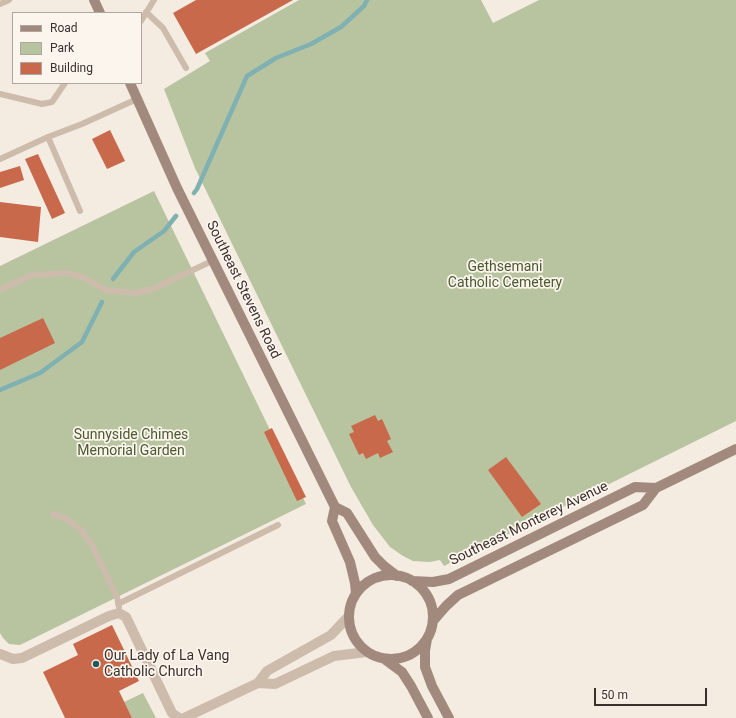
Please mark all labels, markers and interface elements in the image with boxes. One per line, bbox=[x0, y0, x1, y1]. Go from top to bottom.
legend bbox=[12, 12, 142, 84]
text: Road bbox=[50, 21, 78, 35]
text: Park bbox=[50, 41, 74, 55]
text: Building bbox=[50, 61, 93, 75]
street label: Southeast Stevens Road bbox=[202, 218, 284, 362]
park label: Gethsemani Catholic Cemetery bbox=[448, 259, 562, 292]
park label: Sunnyside Chimes Memorial Garden bbox=[74, 427, 188, 460]
street label: Southeast Monterey Avenue bbox=[447, 478, 611, 570]
place label: Our Lady of La Vang Catholic Church bbox=[104, 648, 229, 680]
marker: Our Lady of La Vang Catholic Church bbox=[91, 659, 101, 669]
scale bar bbox=[596, 680, 709, 706]
text: 50 m bbox=[601, 688, 628, 702]

